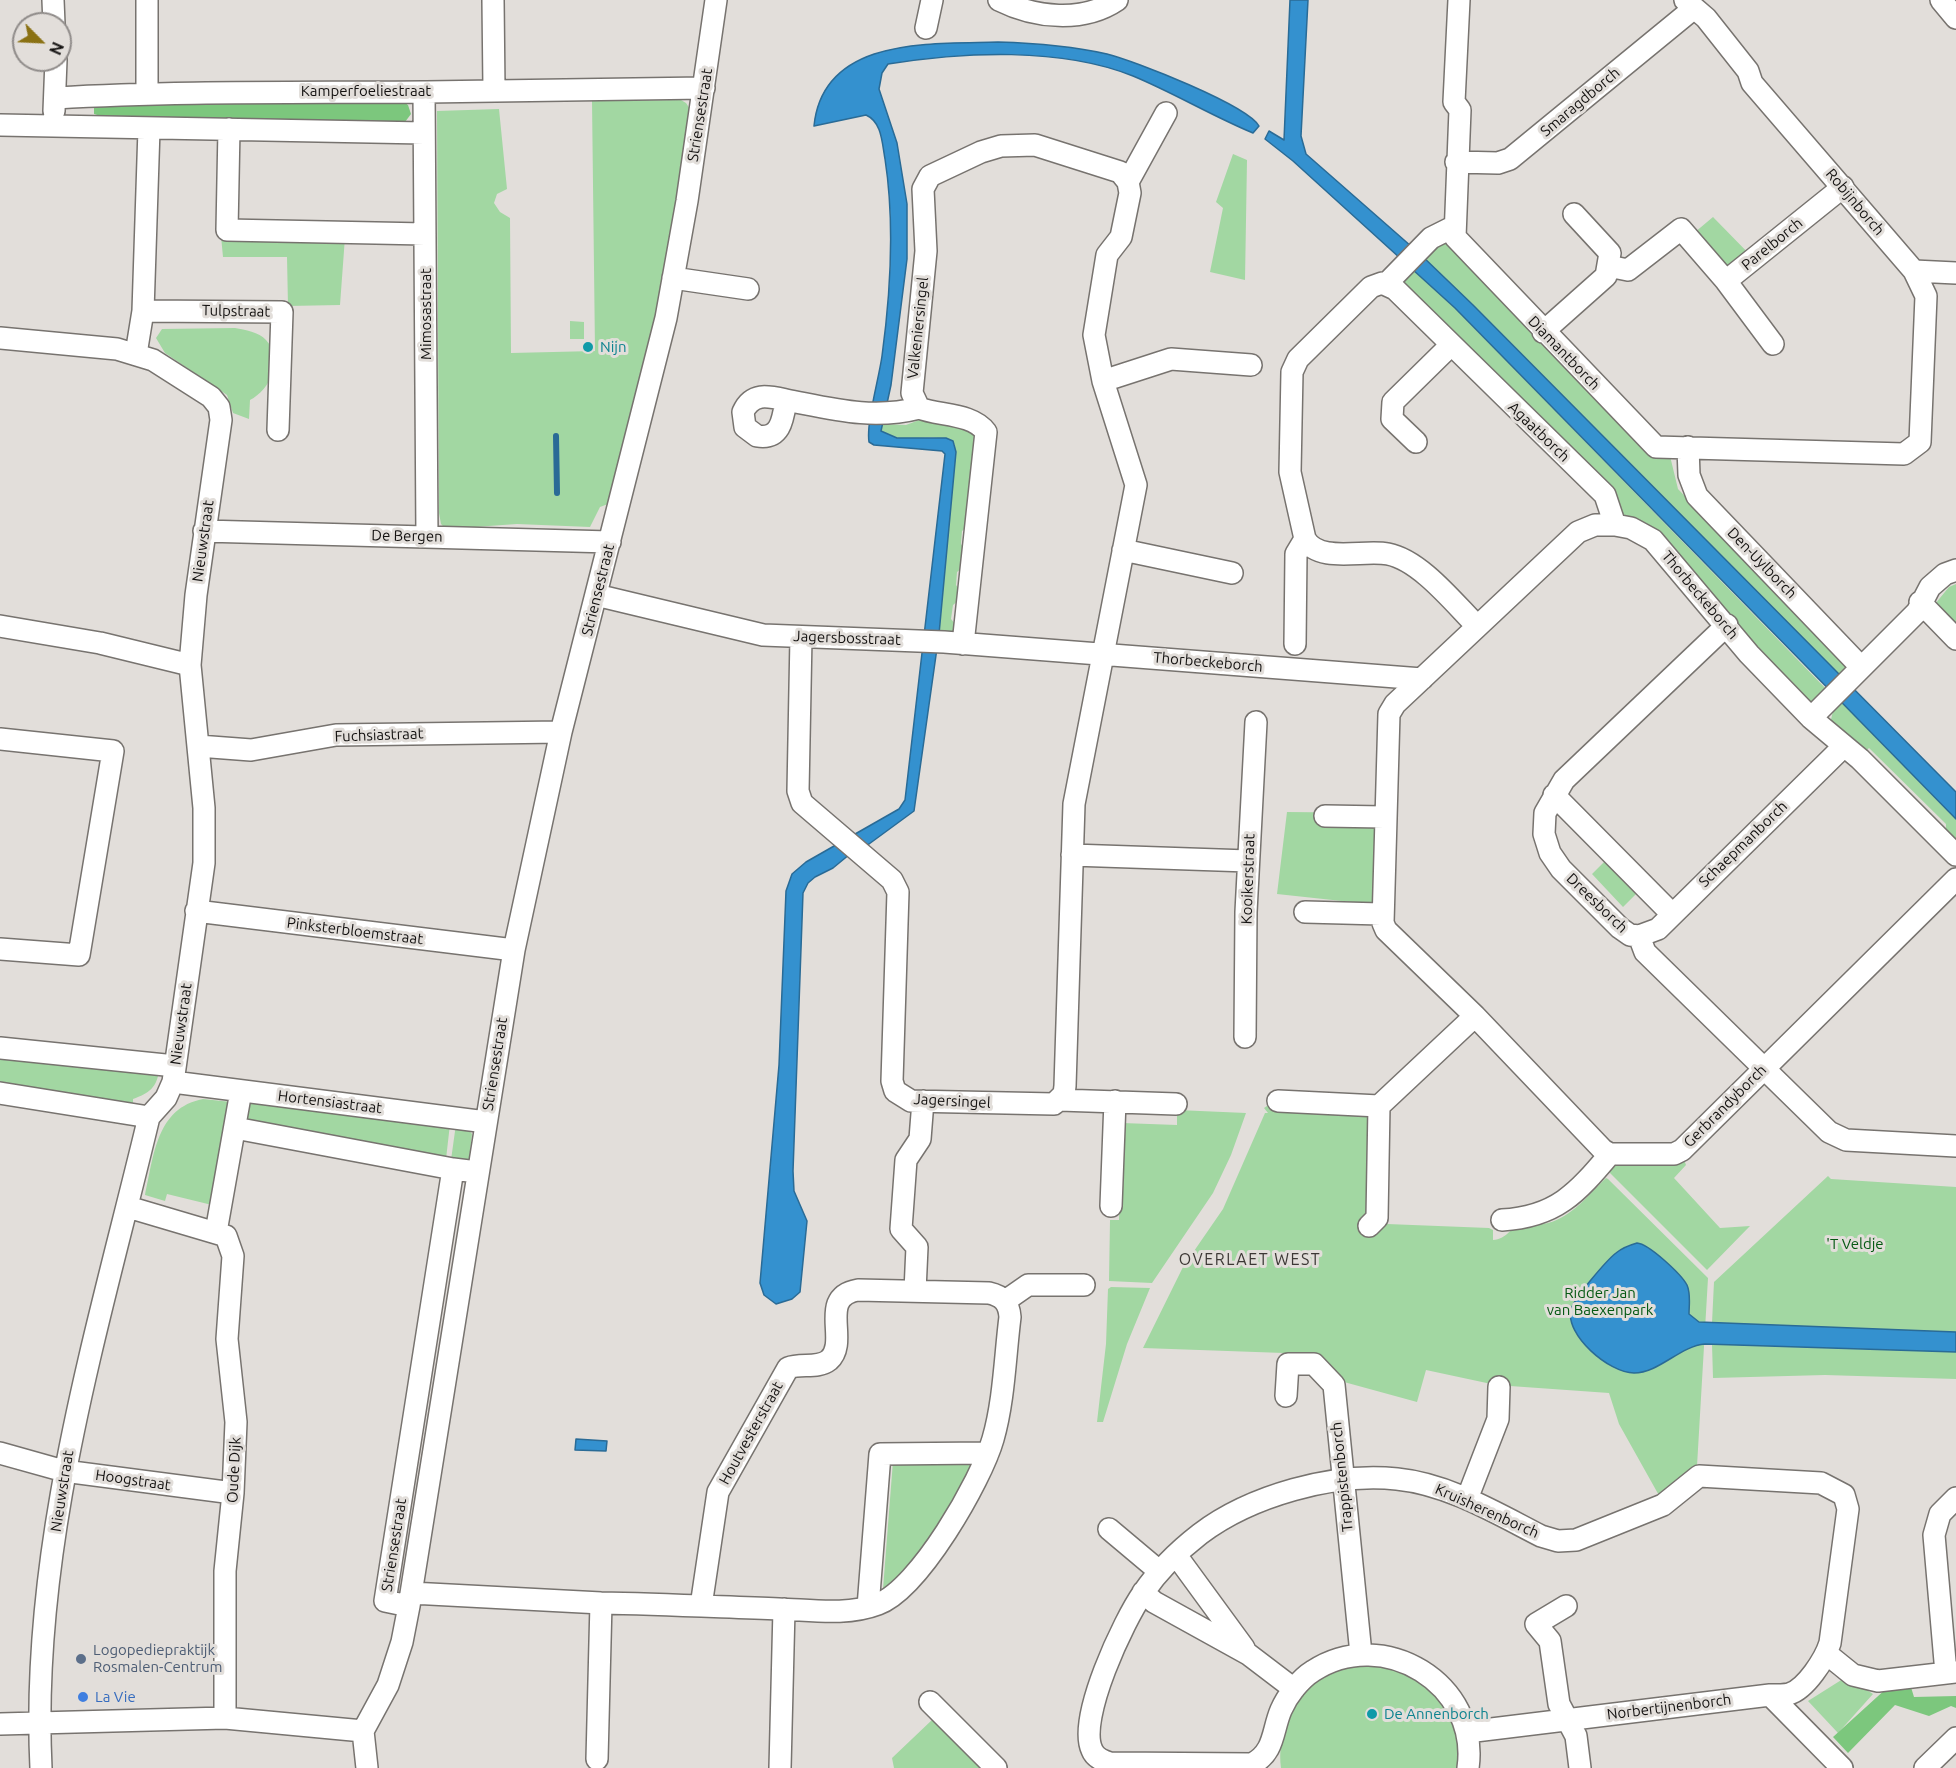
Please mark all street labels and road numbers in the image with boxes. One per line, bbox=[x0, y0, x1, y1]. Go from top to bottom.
street label: Smaragdborch bbox=[1537, 64, 1623, 140]
street label: Striensestraat bbox=[684, 67, 716, 163]
street label: Kamperfoeliestraat bbox=[301, 82, 431, 100]
street label: Robijnborch bbox=[1822, 165, 1888, 239]
street label: Parelborch bbox=[1738, 214, 1806, 274]
street label: Mimosastraat bbox=[417, 268, 435, 360]
street label: Valkeniersingel bbox=[904, 276, 932, 380]
street label: Tulpstraat bbox=[202, 301, 270, 321]
street label: Diamantborch bbox=[1524, 312, 1604, 394]
street label: Agaatborch bbox=[1505, 398, 1573, 466]
street label: Nieuwstraat bbox=[188, 499, 218, 583]
street label: Den-Uylborch bbox=[1724, 524, 1800, 602]
street label: De Bergen bbox=[371, 526, 443, 546]
street label: Striensestraat bbox=[578, 542, 618, 638]
street label: Thorbeckeborch bbox=[1658, 547, 1742, 643]
street label: Jagersbosstraat bbox=[793, 627, 901, 649]
street label: Thorbeckeborch bbox=[1153, 648, 1263, 676]
street label: Fuchsiastraat bbox=[334, 724, 424, 746]
street label: Schaepmanborch bbox=[1695, 797, 1791, 891]
street label: Kooikerstraat bbox=[1237, 833, 1259, 925]
street label: Dreesborch bbox=[1563, 869, 1631, 937]
street label: Pinksterbloemstraat bbox=[286, 914, 424, 948]
street label: Nieuwstraat bbox=[166, 982, 196, 1066]
street label: Striensestraat bbox=[479, 1016, 511, 1112]
street label: Gerbrandyborch bbox=[1680, 1061, 1770, 1151]
street label: Hortensiastraat bbox=[277, 1087, 383, 1117]
street label: Jagersingel bbox=[913, 1090, 991, 1112]
street label: Houtvesterstraat bbox=[715, 1378, 787, 1488]
street label: Trappistenborch bbox=[1327, 1421, 1357, 1533]
street label: Oude Dijk bbox=[223, 1436, 245, 1504]
street label: Nieuwstraat bbox=[47, 1449, 77, 1533]
street label: Hoogstraat bbox=[94, 1466, 172, 1494]
street label: Kruisherenborch bbox=[1432, 1480, 1542, 1542]
street label: Striensestraat bbox=[378, 1497, 410, 1593]
street label: Norbertijnenborch bbox=[1606, 1690, 1732, 1724]

